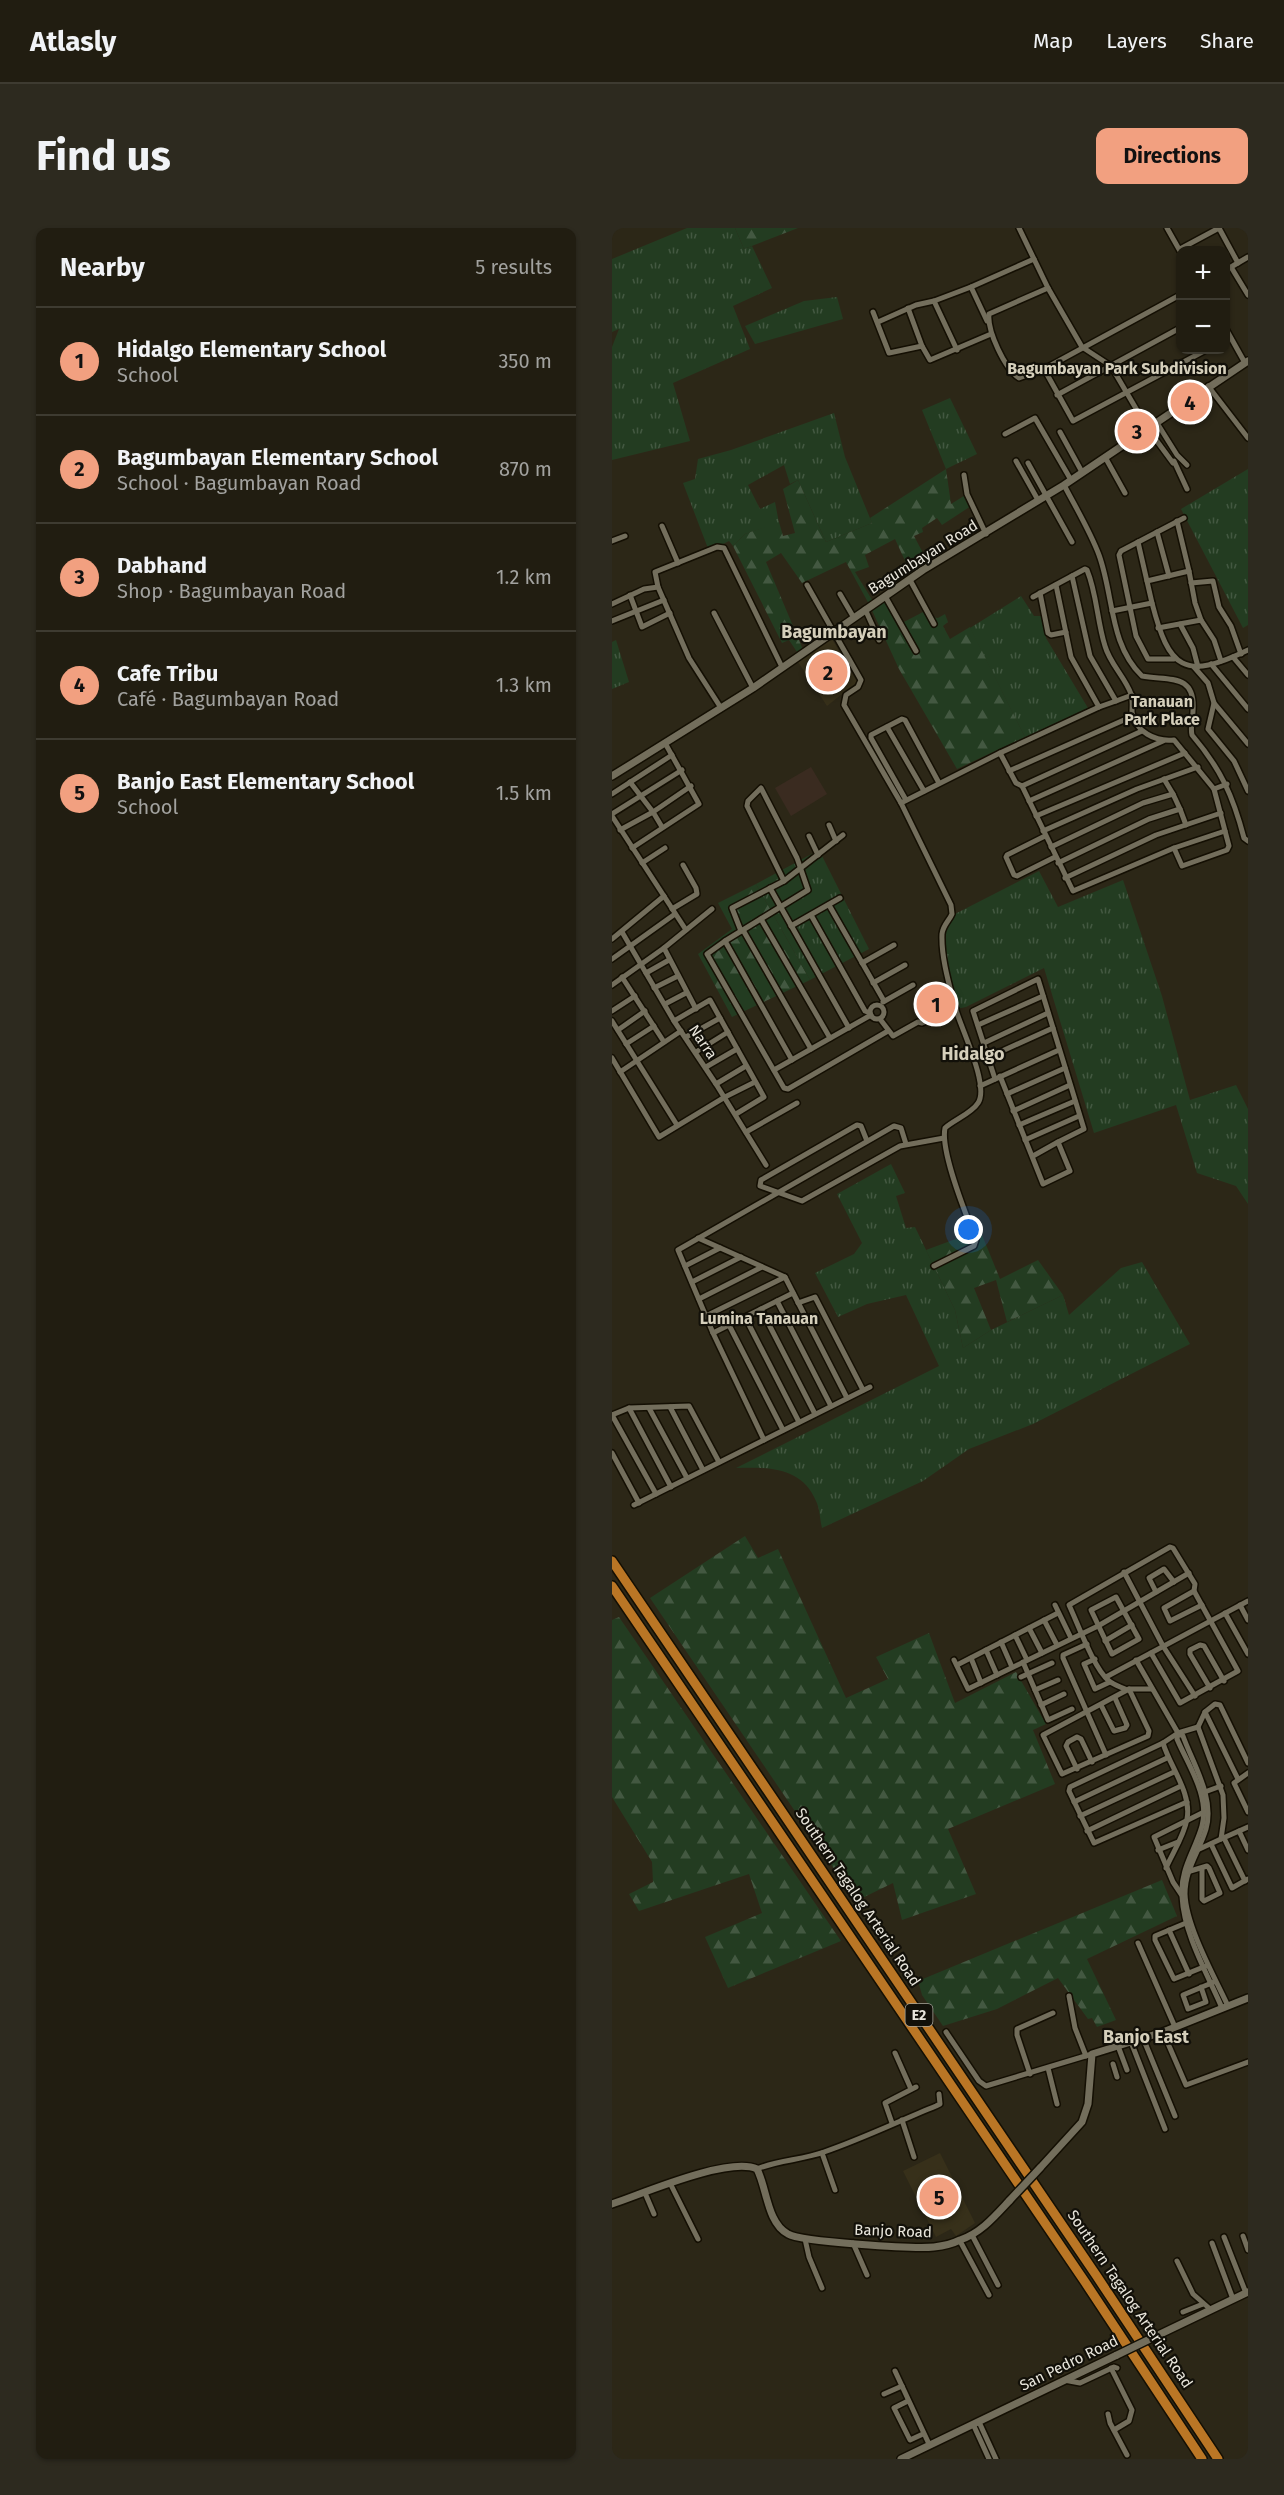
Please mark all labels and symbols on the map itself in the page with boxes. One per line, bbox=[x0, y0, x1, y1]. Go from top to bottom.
district label: Bagumbayan Park Subdivision bbox=[1007, 359, 1227, 378]
pin: 4 bbox=[1170, 380, 1210, 424]
pin: 3 bbox=[1118, 408, 1156, 454]
street label: Bagumbayan Road bbox=[865, 516, 981, 598]
district label: Bagumbayan bbox=[781, 621, 887, 643]
pin: 2 bbox=[808, 650, 848, 694]
district label: Tanauan Park Place bbox=[1124, 692, 1200, 729]
pin: 1 bbox=[916, 982, 956, 1026]
street label: Narra bbox=[685, 1021, 721, 1063]
district label: Hidalgo bbox=[942, 1043, 1004, 1065]
your location bbox=[954, 1215, 983, 1244]
district label: Lumina Tanauan bbox=[700, 1309, 818, 1328]
street label: Southern Tagalog Arterial Road bbox=[792, 1805, 924, 1989]
road number: E2 bbox=[906, 2004, 932, 2026]
district label: Banjo East bbox=[1103, 2026, 1190, 2048]
pin: 5 bbox=[920, 2174, 958, 2220]
street label: Southern Tagalog Arterial Road bbox=[1064, 2207, 1196, 2391]
street label: Banjo Road bbox=[854, 2221, 932, 2241]
street label: San Pedro Road bbox=[1017, 2331, 1121, 2395]

